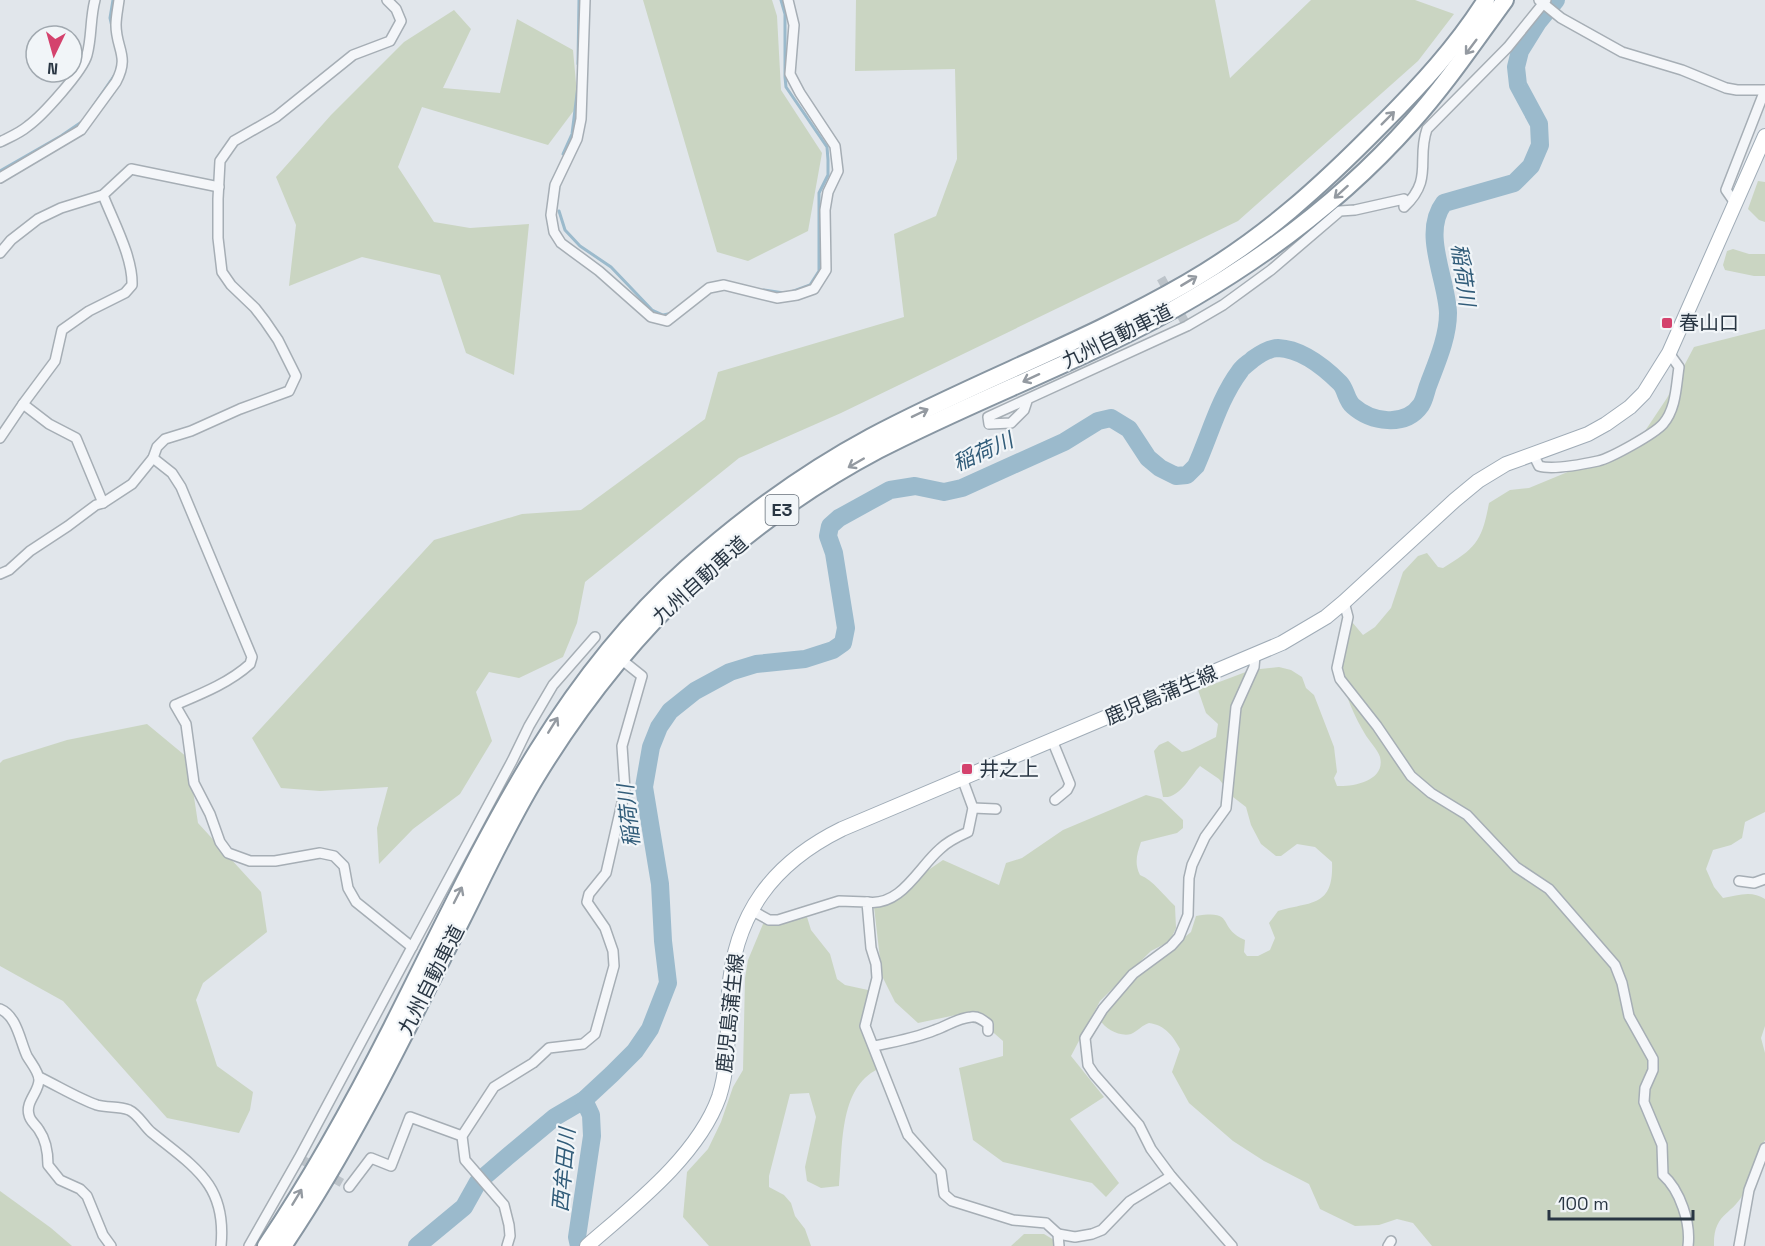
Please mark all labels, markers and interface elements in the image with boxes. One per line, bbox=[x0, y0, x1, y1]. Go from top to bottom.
north arrow bbox=[24, 24, 84, 84]
one-way arrow bbox=[1464, 39, 1477, 55]
text: N bbox=[46, 58, 59, 79]
one-way arrow bbox=[1381, 111, 1395, 126]
one-way arrow bbox=[1334, 185, 1349, 199]
water label: 稲荷川 bbox=[1446, 242, 1482, 310]
one-way arrow bbox=[1180, 275, 1197, 287]
street label: 九州自動車道 bbox=[1057, 298, 1177, 374]
place label: 春山口 bbox=[1679, 310, 1739, 336]
marker: 春山口 bbox=[1660, 316, 1674, 330]
one-way arrow bbox=[1023, 373, 1041, 384]
one-way arrow bbox=[910, 406, 928, 418]
water label: 稲荷川 bbox=[949, 426, 1019, 477]
one-way arrow bbox=[847, 458, 865, 469]
road number: E3 bbox=[766, 495, 798, 525]
street label: 九州自動車道 bbox=[647, 530, 753, 630]
street label: 鹿児島蒲生線 bbox=[1101, 660, 1221, 730]
one-way arrow bbox=[548, 717, 560, 734]
place label: 井之上 bbox=[979, 756, 1039, 782]
marker: 井之上 bbox=[960, 762, 974, 776]
water label: 稲荷川 bbox=[612, 781, 645, 849]
one-way arrow bbox=[453, 886, 464, 904]
street label: 九州自動車道 bbox=[392, 921, 470, 1039]
street label: 鹿児島蒲生線 bbox=[711, 952, 749, 1074]
water label: 西牟田川 bbox=[546, 1125, 581, 1213]
scale bar bbox=[1549, 1183, 1693, 1221]
one-way arrow bbox=[291, 1188, 304, 1205]
text: 100 m bbox=[1558, 1192, 1609, 1215]

